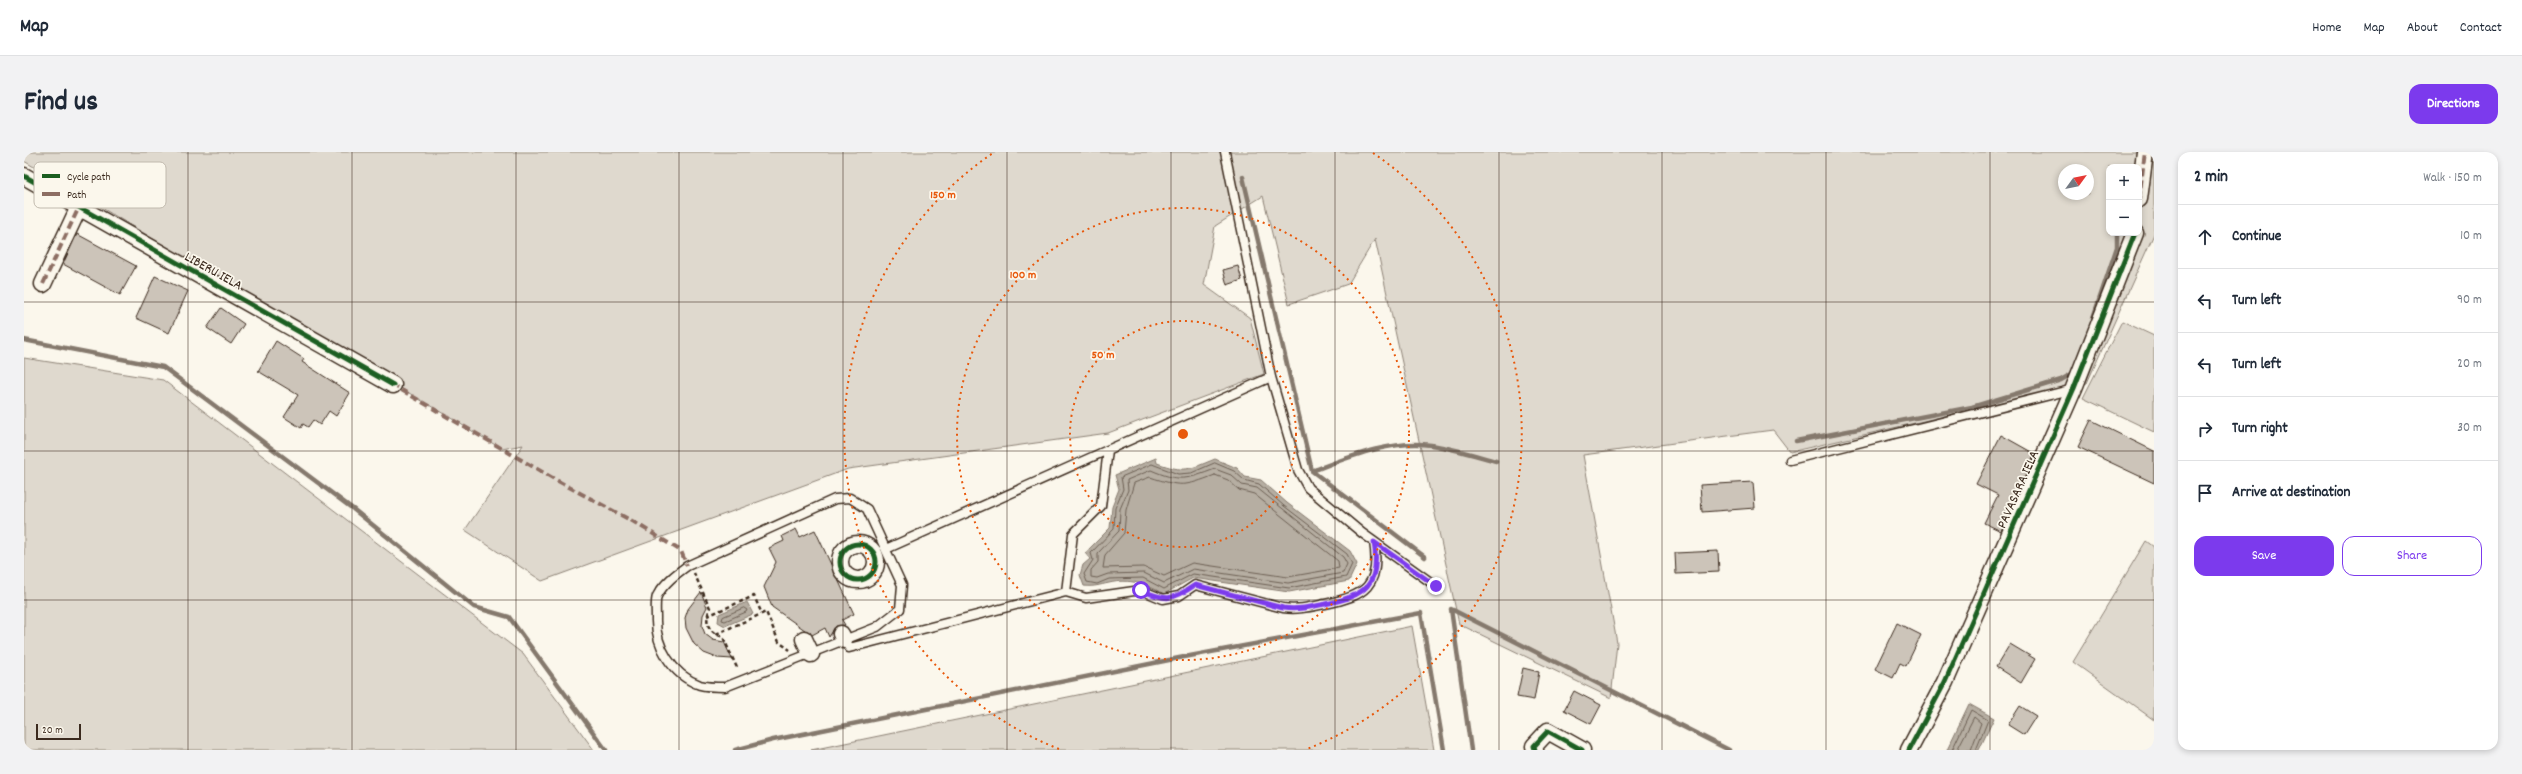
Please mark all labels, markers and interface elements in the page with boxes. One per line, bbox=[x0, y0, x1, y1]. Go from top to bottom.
text: Map bbox=[20, 14, 49, 41]
text: Home bbox=[2312, 18, 2341, 38]
text: Map bbox=[2363, 18, 2385, 38]
text: About bbox=[2407, 18, 2438, 38]
text: Contact bbox=[2460, 18, 2502, 38]
text: Find us bbox=[24, 84, 98, 124]
button: Directions bbox=[2409, 84, 2498, 124]
legend bbox=[34, 162, 166, 208]
north arrow bbox=[2058, 164, 2094, 200]
map controls bbox=[2106, 164, 2142, 236]
button: + bbox=[2106, 164, 2142, 200]
text: 2 min bbox=[2194, 166, 2228, 190]
text: Walk · 150 m bbox=[2423, 169, 2482, 188]
text: Cycle path bbox=[67, 170, 111, 186]
text: 150 m bbox=[930, 187, 956, 204]
text: Path bbox=[67, 188, 86, 204]
button: − bbox=[2106, 200, 2142, 236]
icon: ahead bbox=[2194, 226, 2216, 248]
text: Continue bbox=[2232, 226, 2281, 248]
text: 10 m bbox=[2460, 227, 2482, 246]
street label: LIBERU IELA bbox=[180, 248, 246, 296]
text: 100 m bbox=[1010, 267, 1036, 284]
icon: left bbox=[2194, 290, 2216, 312]
text: Turn left bbox=[2232, 290, 2281, 312]
text: 90 m bbox=[2457, 291, 2482, 310]
text: 50 m bbox=[1091, 347, 1115, 364]
icon: left bbox=[2194, 354, 2216, 376]
text: Turn left bbox=[2232, 354, 2281, 376]
text: 20 m bbox=[2457, 355, 2482, 374]
icon: right bbox=[2194, 418, 2216, 440]
text: Turn right bbox=[2232, 418, 2288, 440]
text: 30 m bbox=[2457, 419, 2482, 438]
centre of rings bbox=[1176, 427, 1190, 441]
street label: PAVASARA IELA bbox=[1993, 447, 2045, 532]
icon: arrive bbox=[2194, 482, 2216, 504]
text: Arrive at destination bbox=[2232, 482, 2350, 504]
button: Save bbox=[2194, 536, 2334, 576]
button: Share bbox=[2342, 536, 2482, 576]
route end bbox=[1427, 577, 1445, 595]
route start bbox=[1132, 581, 1150, 599]
scale bar bbox=[36, 722, 81, 741]
text: 20 m bbox=[42, 723, 63, 739]

